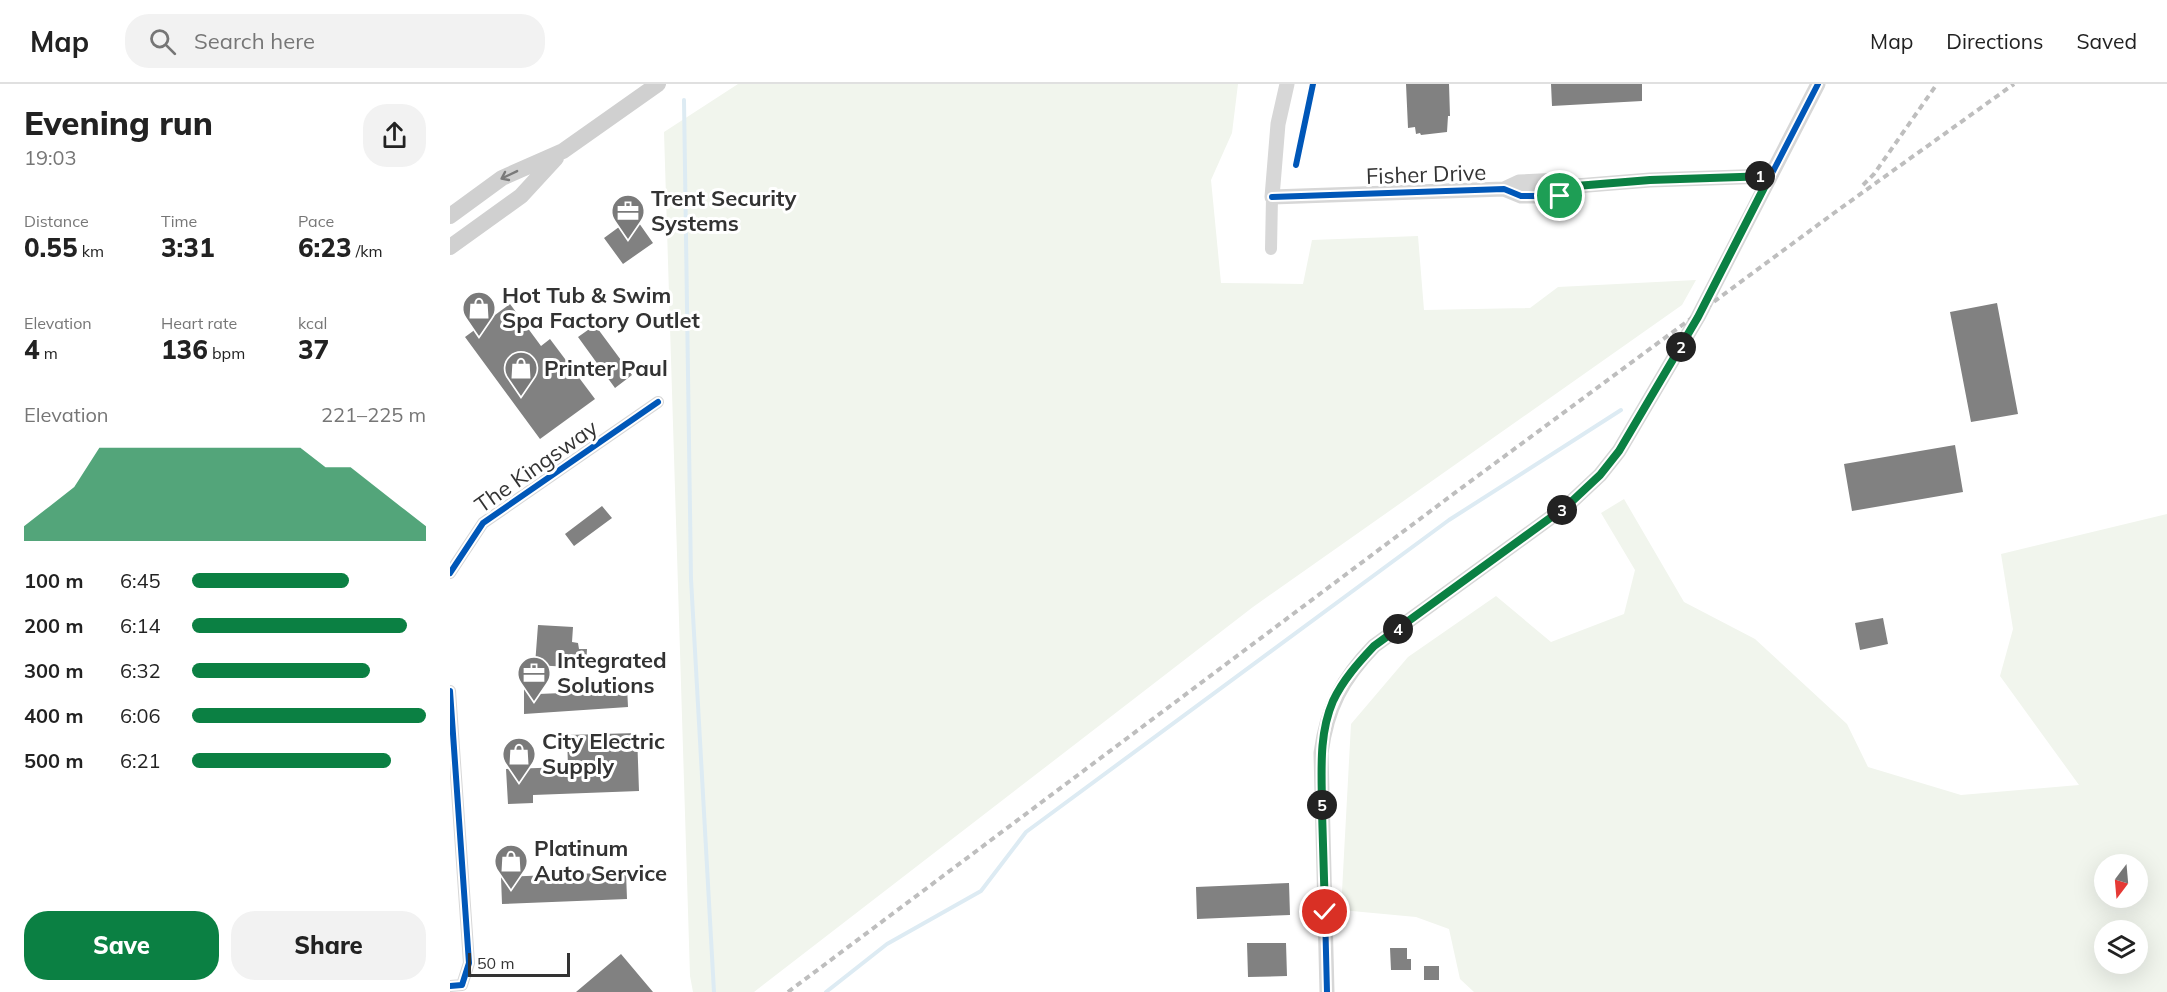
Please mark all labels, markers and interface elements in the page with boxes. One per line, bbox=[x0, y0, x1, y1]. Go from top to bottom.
search box bbox=[125, 14, 545, 68]
text: Map bbox=[30, 24, 89, 59]
icon: search bbox=[146, 25, 179, 58]
text: Search here bbox=[194, 27, 315, 55]
text: Map bbox=[1870, 28, 1913, 54]
text: Directions bbox=[1946, 28, 2043, 54]
text: Saved bbox=[2076, 28, 2137, 54]
text: Evening run bbox=[24, 102, 213, 143]
button: share bbox=[363, 104, 426, 167]
text: 19:03 bbox=[24, 145, 77, 170]
street label: Fisher Drive bbox=[1365, 158, 1487, 190]
pin: 1 bbox=[1745, 161, 1775, 191]
text: 1 bbox=[1755, 166, 1765, 186]
one-way arrow bbox=[501, 170, 519, 182]
pin bbox=[1534, 170, 1585, 221]
icon: arrive bbox=[1543, 179, 1576, 212]
place label: Trent Security Systems bbox=[651, 184, 796, 237]
office icon: Trent Security Systems bbox=[610, 193, 646, 240]
text: Distance bbox=[24, 211, 89, 231]
text: Time bbox=[161, 211, 197, 231]
text: Pace bbox=[298, 211, 334, 231]
text: 0.55 bbox=[24, 231, 78, 264]
text: 3:31 bbox=[161, 231, 215, 264]
text: 6:23 bbox=[298, 231, 352, 264]
text: km bbox=[78, 241, 104, 261]
text: /km bbox=[352, 241, 383, 261]
place label: Hot Tub & Swim Spa Factory Outlet bbox=[502, 281, 700, 334]
shop icon: Hot Tub & Swim Spa Factory Outlet bbox=[461, 290, 497, 337]
text: Elevation bbox=[24, 313, 92, 333]
text: Heart rate bbox=[161, 313, 237, 333]
text: kcal bbox=[298, 313, 327, 333]
pin: 2 bbox=[1666, 332, 1696, 362]
text: 4 bbox=[24, 333, 40, 366]
text: 136 bbox=[161, 333, 208, 366]
text: 37 bbox=[298, 333, 329, 366]
text: 2 bbox=[1676, 337, 1686, 357]
text: m bbox=[40, 343, 58, 363]
text: bpm bbox=[208, 343, 245, 363]
shop icon: Printer Paul bbox=[503, 350, 539, 397]
place label: Printer Paul bbox=[544, 354, 668, 382]
text: Elevation bbox=[24, 402, 109, 427]
text: 221–225 m bbox=[321, 402, 426, 427]
street label: The Kingsway bbox=[469, 413, 603, 519]
pin: 3 bbox=[1547, 495, 1577, 525]
text: 3 bbox=[1557, 500, 1567, 520]
text: 100 m bbox=[24, 568, 83, 593]
text: 6:45 bbox=[120, 568, 161, 593]
text: 200 m bbox=[24, 613, 83, 638]
text: 6:14 bbox=[120, 613, 161, 638]
pin: 4 bbox=[1383, 614, 1413, 644]
text: 4 bbox=[1393, 619, 1403, 639]
place label: Integrated Solutions bbox=[557, 646, 667, 699]
office icon: Integrated Solutions bbox=[516, 655, 552, 702]
text: 300 m bbox=[24, 658, 83, 683]
text: 6:32 bbox=[120, 658, 161, 683]
text: 400 m bbox=[24, 703, 83, 728]
text: 6:06 bbox=[120, 703, 161, 728]
place label: City Electric Supply bbox=[542, 727, 665, 780]
shop icon: City Electric Supply bbox=[501, 736, 537, 783]
text: 500 m bbox=[24, 748, 83, 773]
text: 6:21 bbox=[120, 748, 161, 773]
pin: 5 bbox=[1307, 790, 1337, 820]
text: 5 bbox=[1317, 795, 1327, 815]
place label: Platinum Auto Service bbox=[534, 834, 667, 887]
shop icon: Platinum Auto Service bbox=[493, 843, 529, 890]
north arrow bbox=[2094, 854, 2148, 908]
map controls bbox=[2094, 854, 2148, 974]
pin bbox=[1299, 886, 1350, 937]
icon: check bbox=[1308, 895, 1341, 928]
button: Save bbox=[24, 911, 219, 980]
button: Share bbox=[231, 911, 426, 980]
button: layers bbox=[2094, 920, 2148, 974]
scale bar bbox=[468, 950, 570, 978]
text: 50 m bbox=[477, 953, 514, 973]

